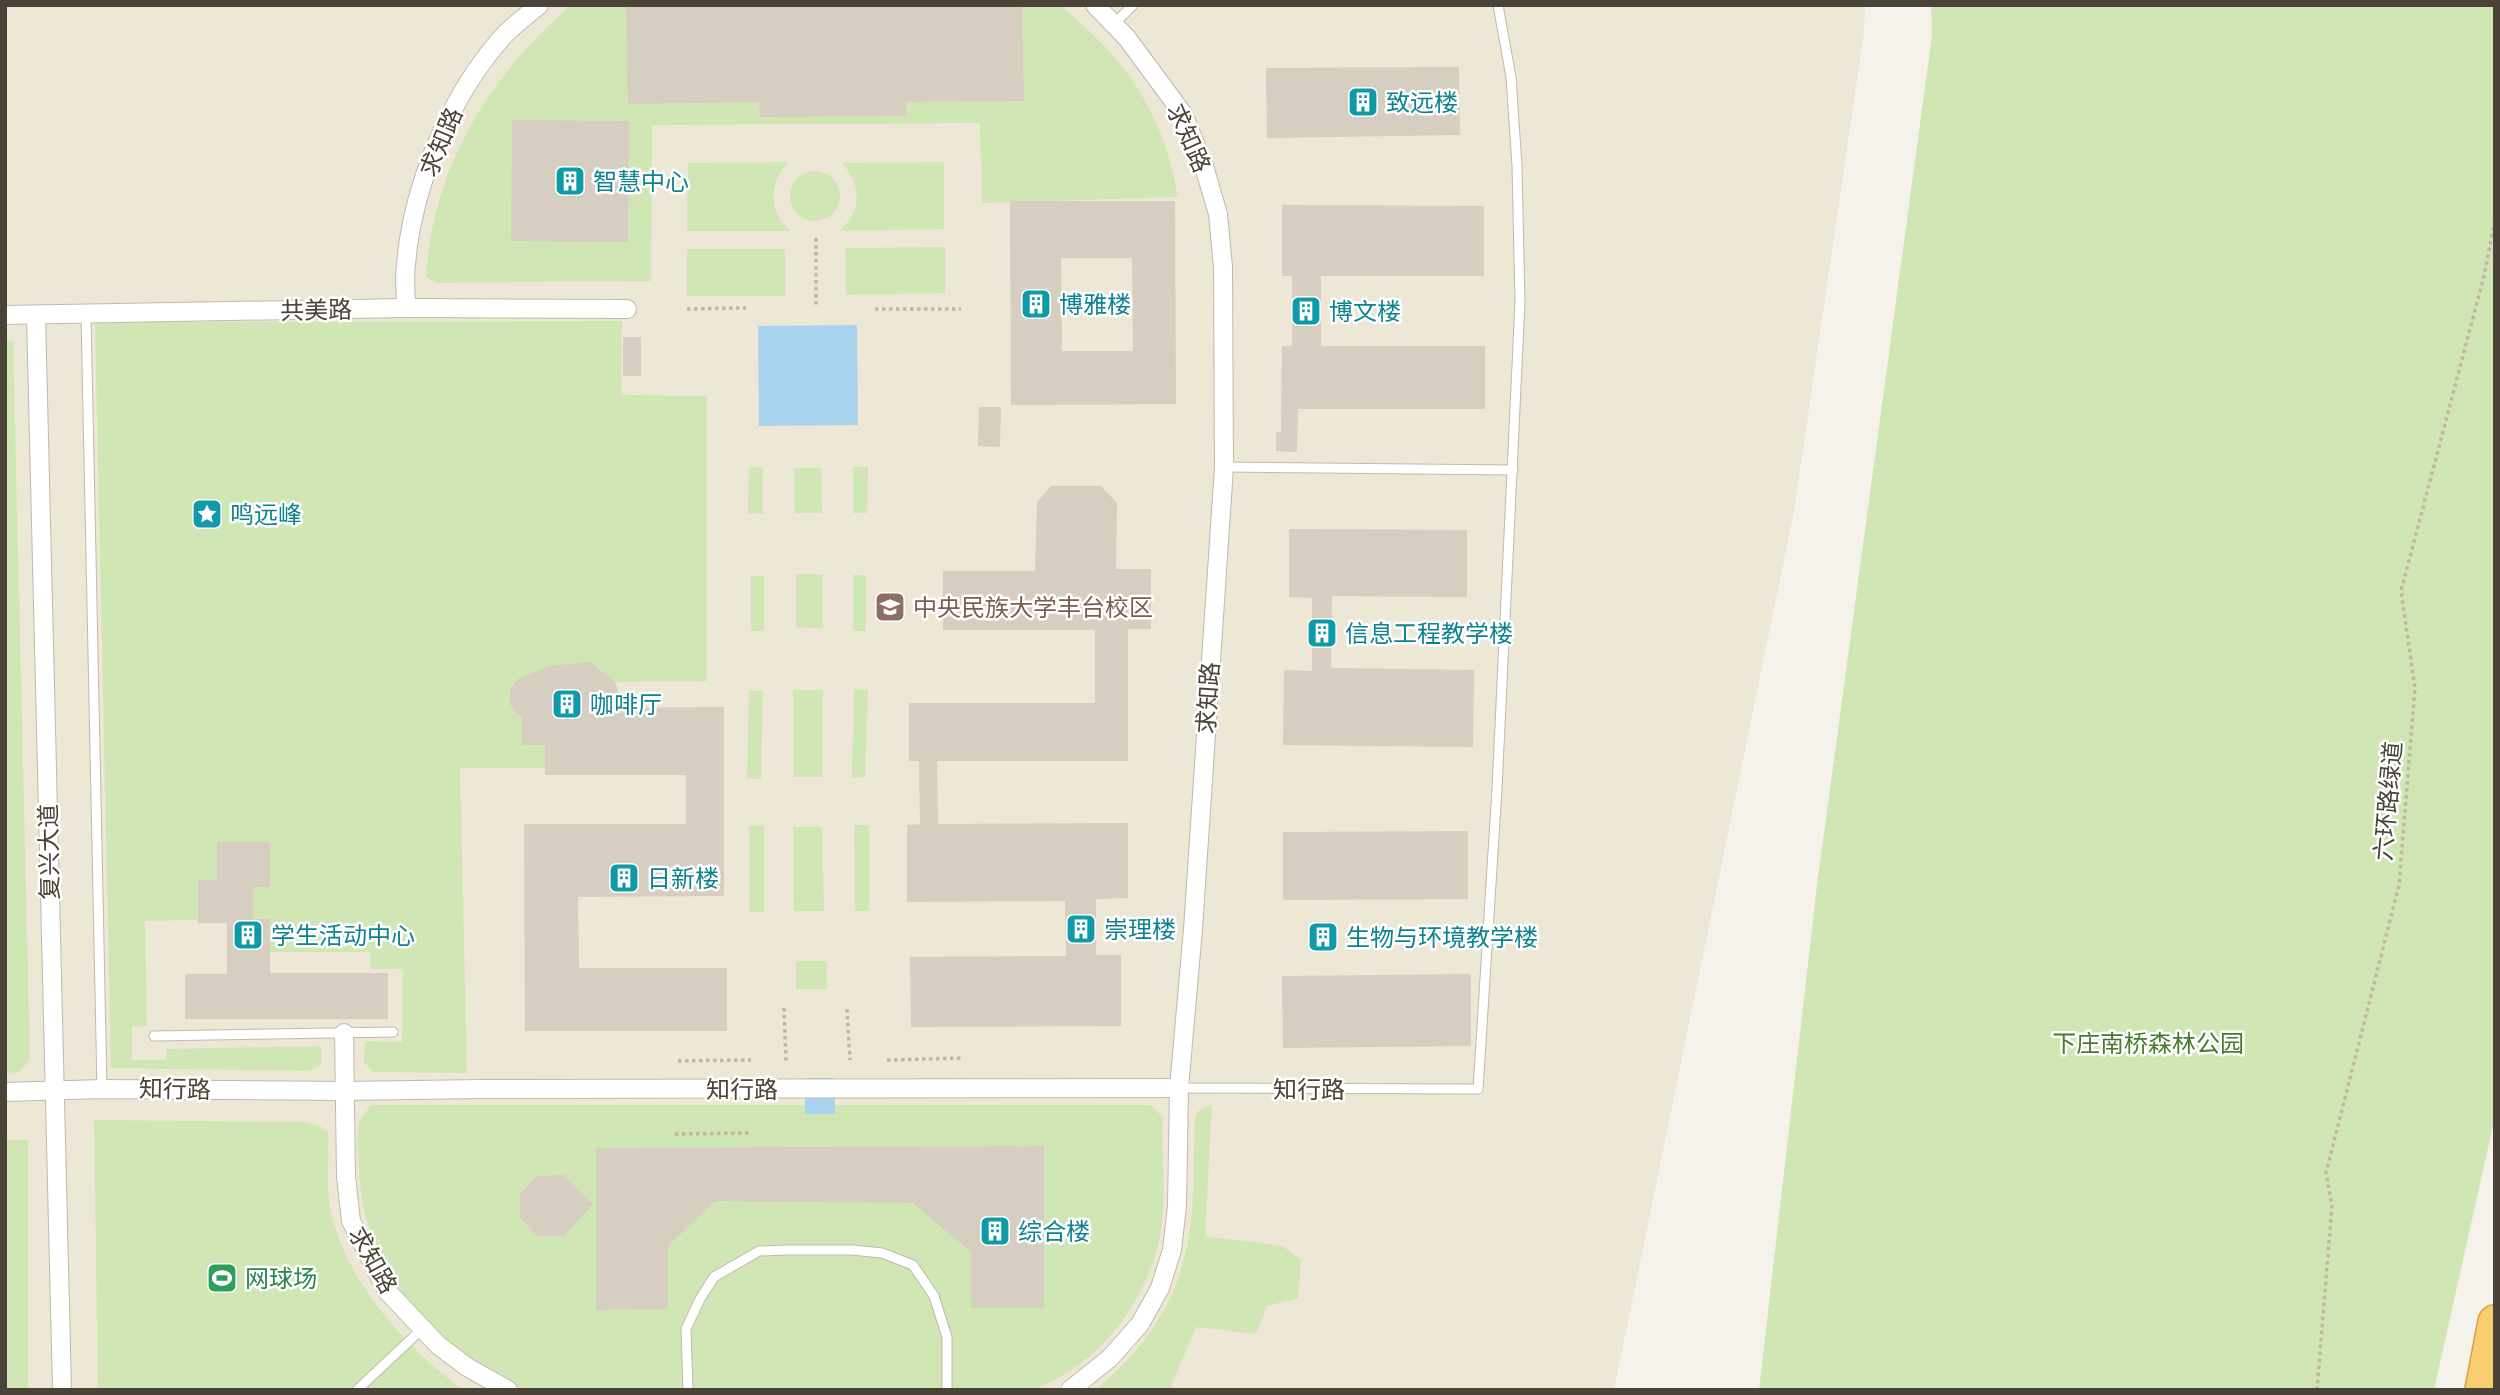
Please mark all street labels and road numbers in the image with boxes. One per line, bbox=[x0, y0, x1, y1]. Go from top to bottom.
street label: 求知路 bbox=[1161, 99, 1217, 177]
street label: 求知路 bbox=[414, 103, 468, 181]
street label: 共美路 bbox=[280, 295, 352, 325]
street label: 求知路 bbox=[1191, 661, 1225, 735]
street label: 六环路绿道 bbox=[2368, 740, 2408, 862]
street label: 复兴大道 bbox=[34, 804, 64, 900]
street label: 知行路 bbox=[139, 1074, 211, 1104]
street label: 知行路 bbox=[706, 1075, 778, 1104]
street label: 知行路 bbox=[1273, 1075, 1345, 1104]
street label: 求知路 bbox=[343, 1221, 403, 1299]

